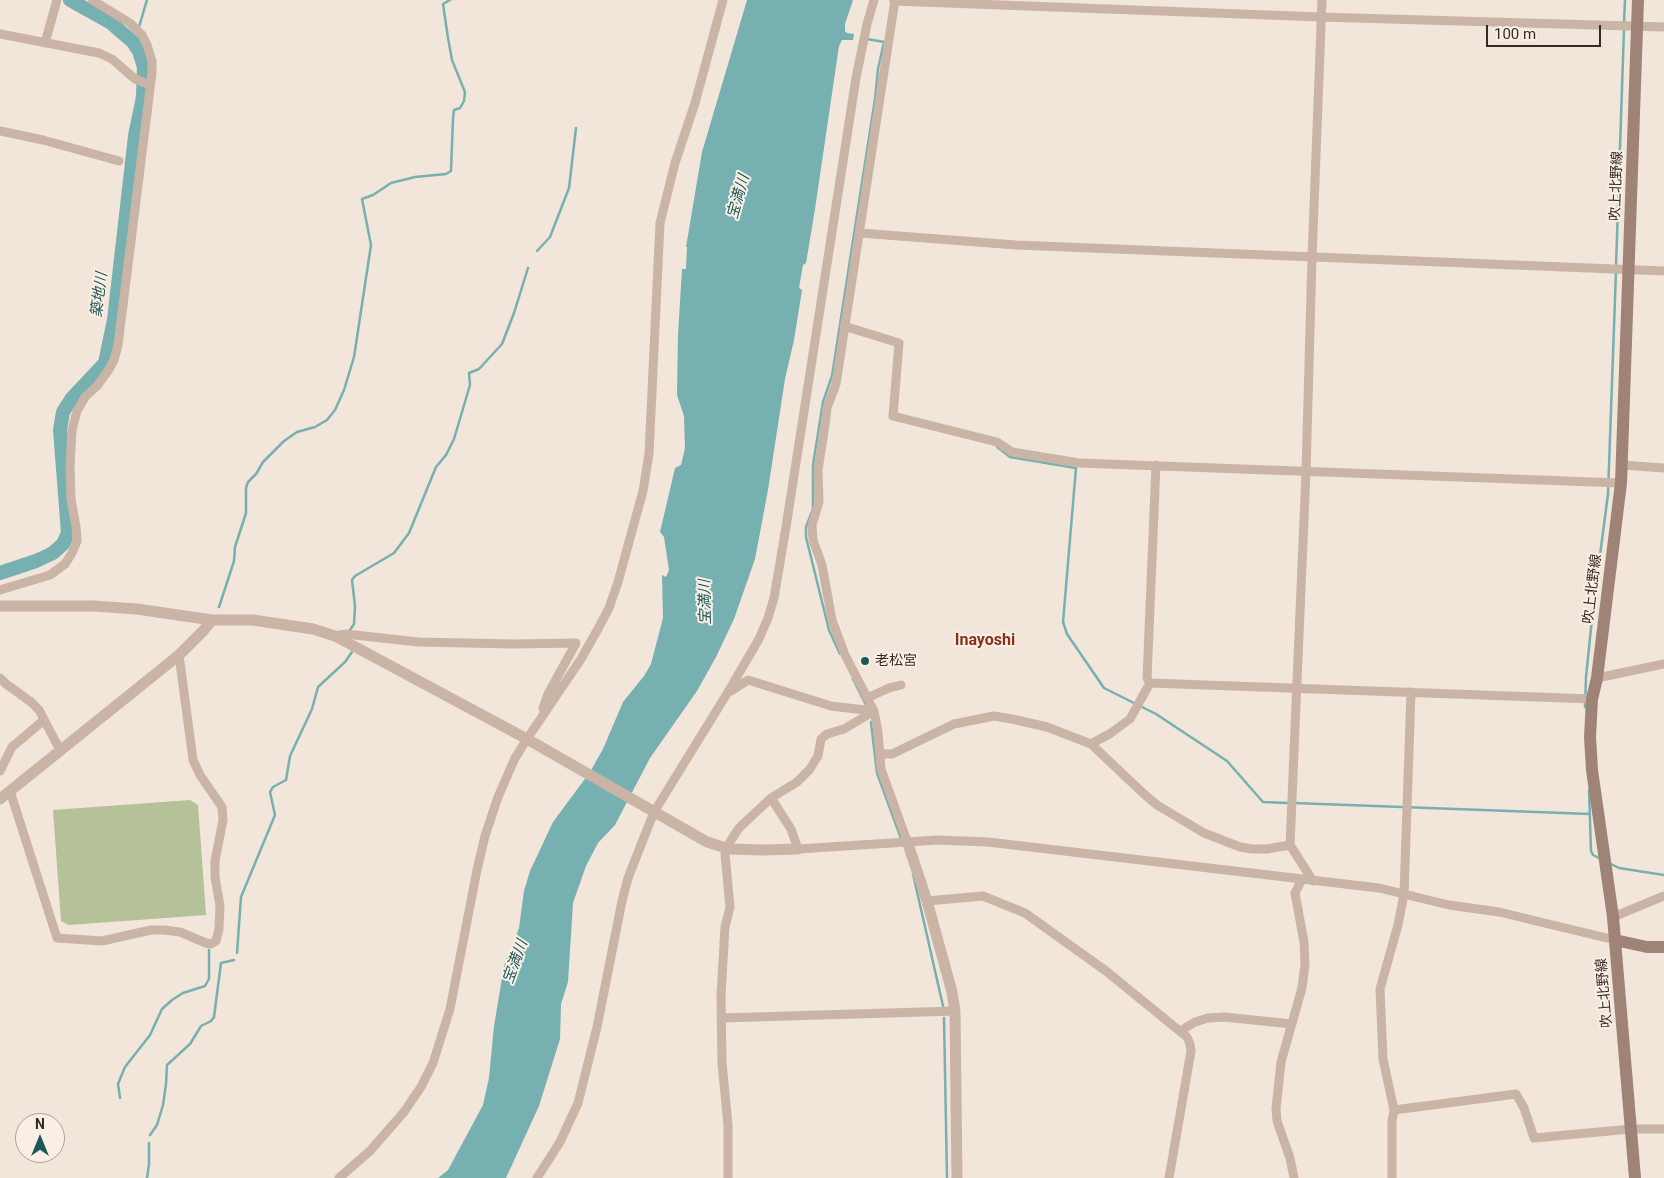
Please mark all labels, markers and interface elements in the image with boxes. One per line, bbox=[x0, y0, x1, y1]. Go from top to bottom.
scale bar bbox=[1489, 15, 1604, 47]
text: 100 m bbox=[1494, 25, 1536, 43]
street label: 吹上北野線 bbox=[1607, 151, 1627, 221]
water label: 宝満川 bbox=[724, 173, 754, 221]
water label: 築地川 bbox=[88, 272, 112, 318]
street label: 吹上北野線 bbox=[1580, 553, 1606, 625]
water label: 宝満川 bbox=[697, 579, 715, 625]
district label: Inayoshi bbox=[955, 631, 1015, 651]
place label: 老松宮 bbox=[875, 653, 917, 669]
marker: 老松宮 bbox=[859, 655, 871, 667]
water label: 宝満川 bbox=[500, 938, 532, 986]
street label: 吹上北野線 bbox=[1594, 957, 1616, 1029]
north arrow bbox=[15, 1113, 65, 1163]
text: N bbox=[35, 1116, 45, 1132]

